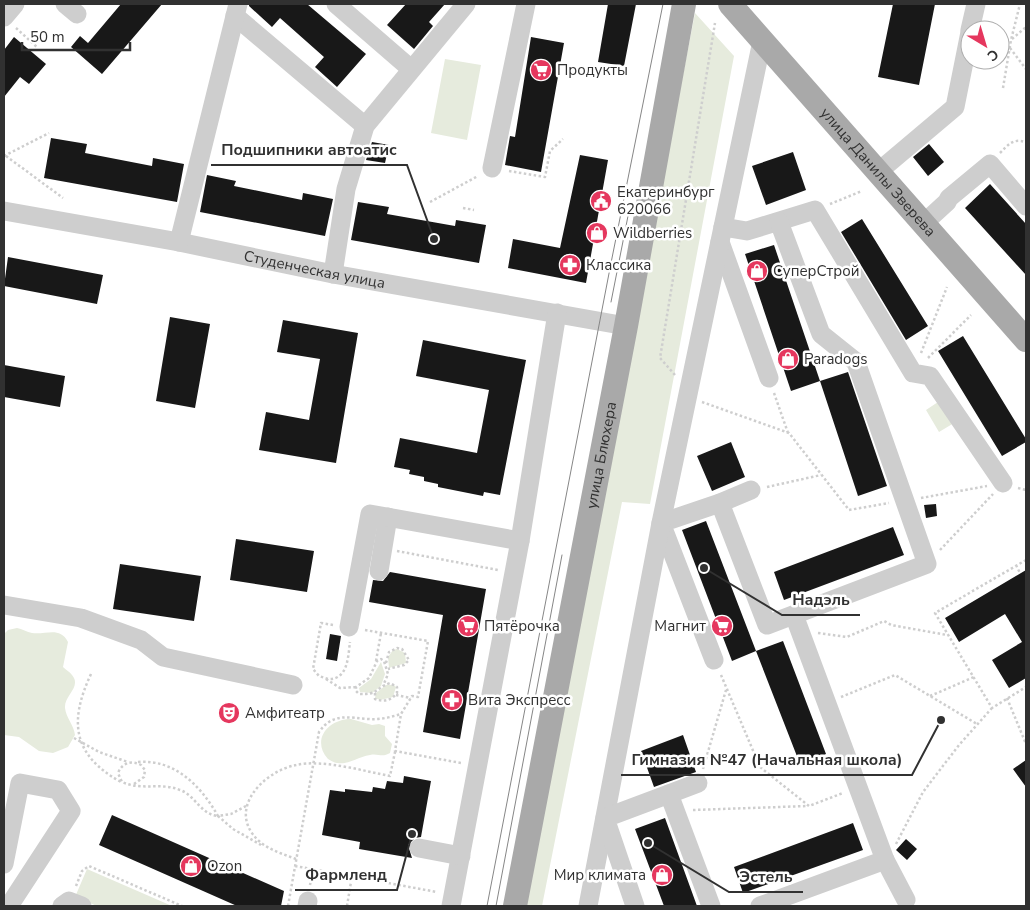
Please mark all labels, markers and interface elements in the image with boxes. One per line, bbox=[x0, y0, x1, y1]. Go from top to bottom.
scale bar bbox=[22, 20, 130, 52]
north arrow bbox=[960, 20, 1010, 70]
text: 50 m bbox=[30, 27, 65, 47]
text: С bbox=[983, 44, 1002, 66]
supermarket icon: Продукты bbox=[529, 58, 553, 82]
place label: Продукты bbox=[557, 60, 628, 80]
street label: улица Данилы Зверева bbox=[816, 103, 940, 241]
callout: Подшипники автоатис bbox=[211, 134, 407, 165]
text: Подшипники автоатис bbox=[221, 139, 397, 161]
place label: Екатеринбург 620066 bbox=[617, 182, 715, 219]
public building icon: Екатеринбург 620066 bbox=[589, 189, 613, 213]
shop icon: Wildberries bbox=[585, 221, 609, 245]
place label: Wildberries bbox=[613, 223, 692, 243]
street label: Студенческая улица bbox=[242, 246, 387, 293]
pharmacy icon: Классика bbox=[558, 253, 582, 277]
place label: Классика bbox=[586, 255, 651, 275]
shop icon: СуперСтрой bbox=[745, 259, 769, 283]
place label: СуперСтрой bbox=[773, 261, 859, 281]
shop icon: Paradogs bbox=[776, 347, 800, 371]
place label: Paradogs bbox=[804, 349, 867, 369]
street label: улица Блюхера bbox=[581, 400, 621, 510]
callout: Надэль bbox=[782, 584, 860, 615]
text: Надэль bbox=[792, 589, 850, 611]
supermarket icon: Пятёрочка bbox=[456, 614, 480, 638]
supermarket icon: Магнит bbox=[710, 614, 734, 638]
place label: Пятёрочка bbox=[484, 616, 560, 636]
place label: Магнит bbox=[654, 616, 706, 636]
pharmacy icon: Вита Экспресс bbox=[440, 688, 464, 712]
place label: Вита Экспресс bbox=[468, 690, 571, 710]
theatre icon: Амфитеатр bbox=[217, 701, 241, 725]
place label: Амфитеатр bbox=[245, 703, 325, 723]
callout: Гимназия №47 (Начальная школа) bbox=[621, 744, 912, 775]
text: Гимназия №47 (Начальная школа) bbox=[632, 749, 902, 771]
shop icon: Ozon bbox=[179, 854, 203, 878]
place label: Ozon bbox=[207, 856, 242, 876]
callout: Фармленд bbox=[295, 859, 397, 890]
callout: Эстель bbox=[729, 861, 803, 892]
shop icon: Мир климата bbox=[650, 863, 674, 887]
text: Фармленд bbox=[305, 864, 387, 886]
place label: Мир климата bbox=[554, 865, 646, 885]
text: Эстель bbox=[739, 866, 793, 888]

